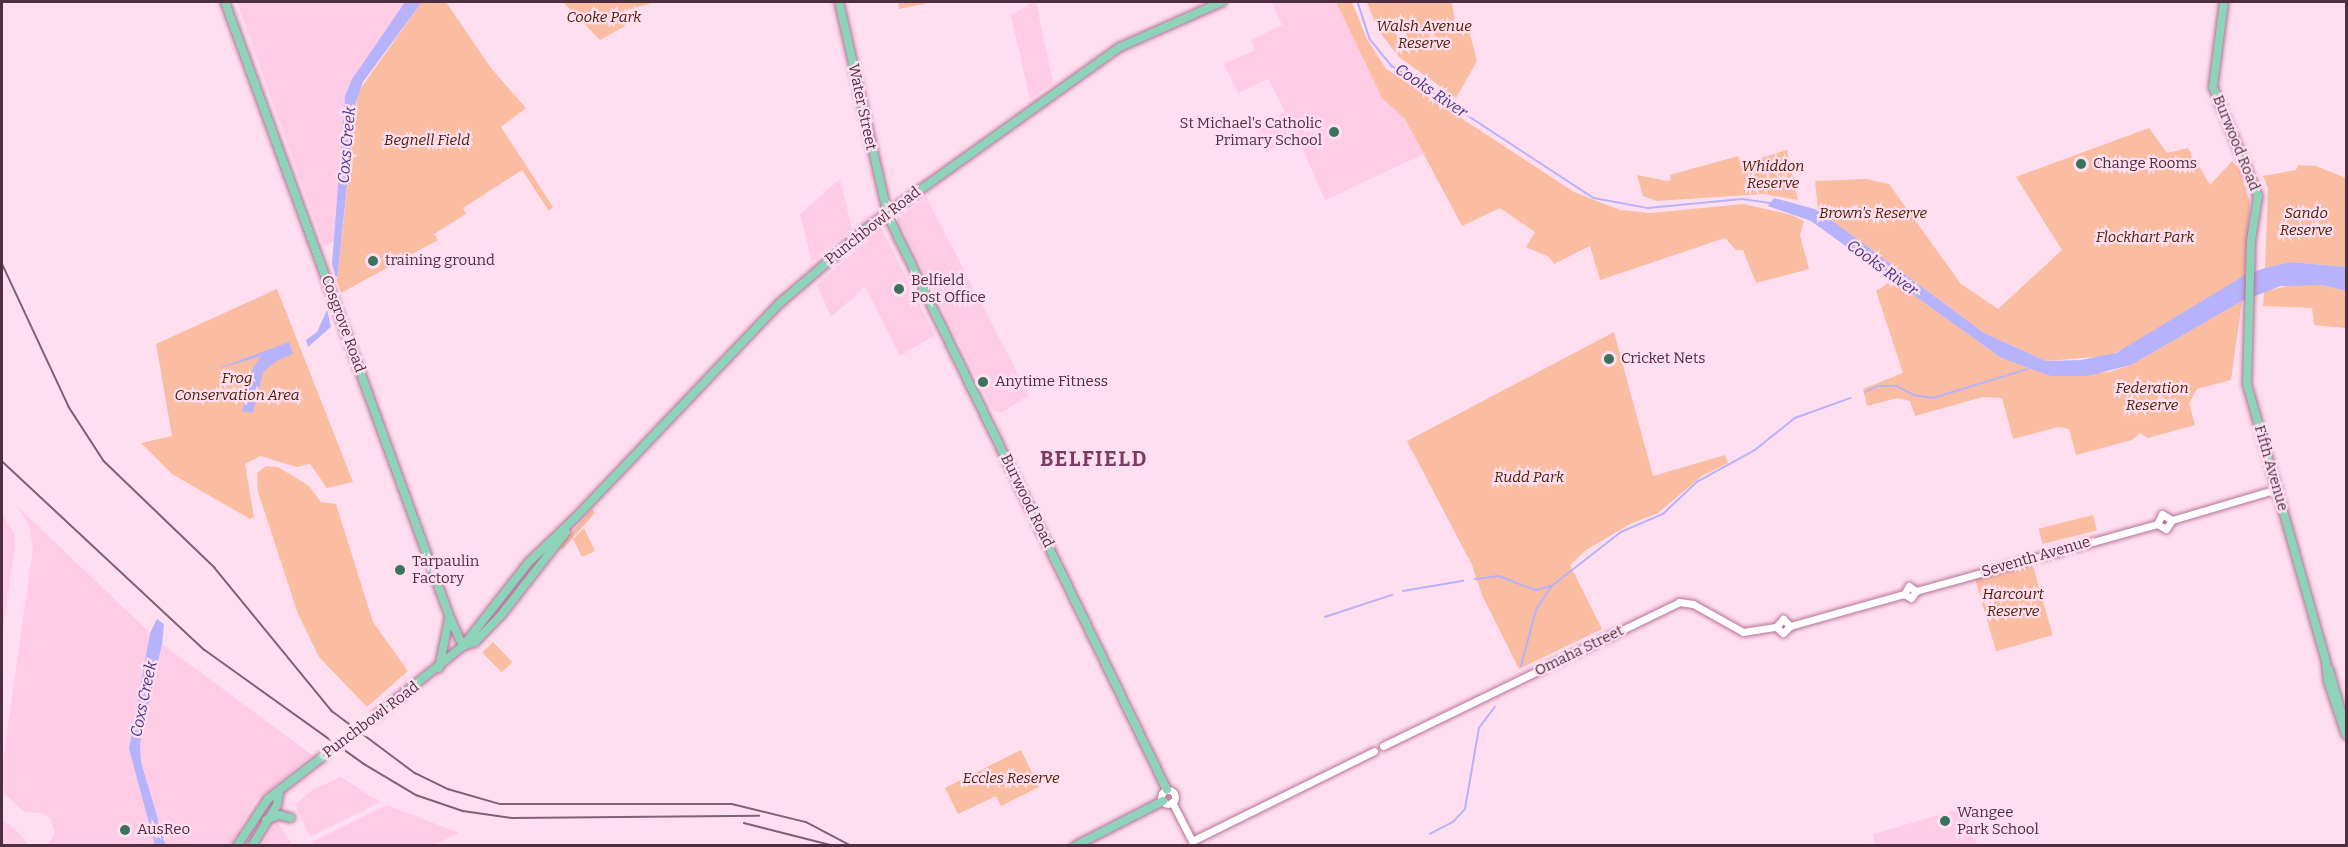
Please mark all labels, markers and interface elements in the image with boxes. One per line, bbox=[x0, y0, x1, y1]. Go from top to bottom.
park label: Cooke Park bbox=[566, 9, 642, 27]
park label: Walsh Avenue Reserve bbox=[1376, 17, 1472, 52]
water label: Cooks River bbox=[1391, 60, 1471, 122]
street label: Water Street bbox=[844, 62, 880, 152]
street label: Burwood Road bbox=[2209, 93, 2263, 193]
water label: Coxs Creek bbox=[334, 106, 360, 184]
place label: St Michael's Catholic Primary School bbox=[1180, 114, 1322, 149]
marker: St Michael's Catholic Primary School bbox=[1327, 125, 1341, 139]
park label: Begnell Field bbox=[384, 132, 470, 150]
place label: Change Rooms bbox=[2093, 155, 2197, 173]
park label: Whiddon Reserve bbox=[1742, 157, 1804, 192]
marker: Change Rooms bbox=[2074, 157, 2088, 171]
street label: Punchbowl Road bbox=[822, 183, 924, 269]
park label: Sando Reserve bbox=[2280, 204, 2332, 239]
park label: Brown's Reserve bbox=[1819, 205, 1927, 223]
park label: Flockhart Park bbox=[2096, 229, 2194, 247]
water label: Cooks River bbox=[1843, 236, 1921, 300]
place label: training ground bbox=[385, 252, 495, 270]
marker: training ground bbox=[366, 254, 380, 268]
place label: Belfield Post Office bbox=[911, 271, 986, 306]
street label: Cosgrove Road bbox=[317, 273, 369, 375]
marker: Belfield Post Office bbox=[892, 282, 906, 296]
place label: Cricket Nets bbox=[1621, 350, 1705, 368]
marker: Cricket Nets bbox=[1602, 352, 1616, 366]
park label: Frog Conservation Area bbox=[174, 369, 300, 404]
place label: Anytime Fitness bbox=[995, 373, 1108, 391]
marker: Anytime Fitness bbox=[976, 375, 990, 389]
park label: Federation Reserve bbox=[2115, 379, 2189, 414]
street label: Fifth Avenue bbox=[2250, 423, 2292, 513]
district label: BELFIELD bbox=[1040, 446, 1148, 472]
street label: Burwood Road bbox=[997, 451, 1057, 551]
park label: Rudd Park bbox=[1494, 469, 1564, 487]
street label: Seventh Avenue bbox=[1980, 533, 2092, 581]
place label: Tarpaulin Factory bbox=[412, 552, 479, 587]
marker: Tarpaulin Factory bbox=[393, 563, 407, 577]
park label: Harcourt Reserve bbox=[1982, 585, 2044, 620]
street label: Omaha Street bbox=[1532, 622, 1626, 680]
water label: Coxs Creek bbox=[127, 659, 161, 739]
street label: Punchbowl Road bbox=[319, 678, 423, 762]
park label: Eccles Reserve bbox=[963, 770, 1059, 788]
place label: Wangee Park School bbox=[1957, 803, 2039, 838]
marker: Wangee Park School bbox=[1938, 814, 1952, 828]
place label: AusReo bbox=[137, 821, 190, 839]
marker: AusReo bbox=[118, 823, 132, 837]

